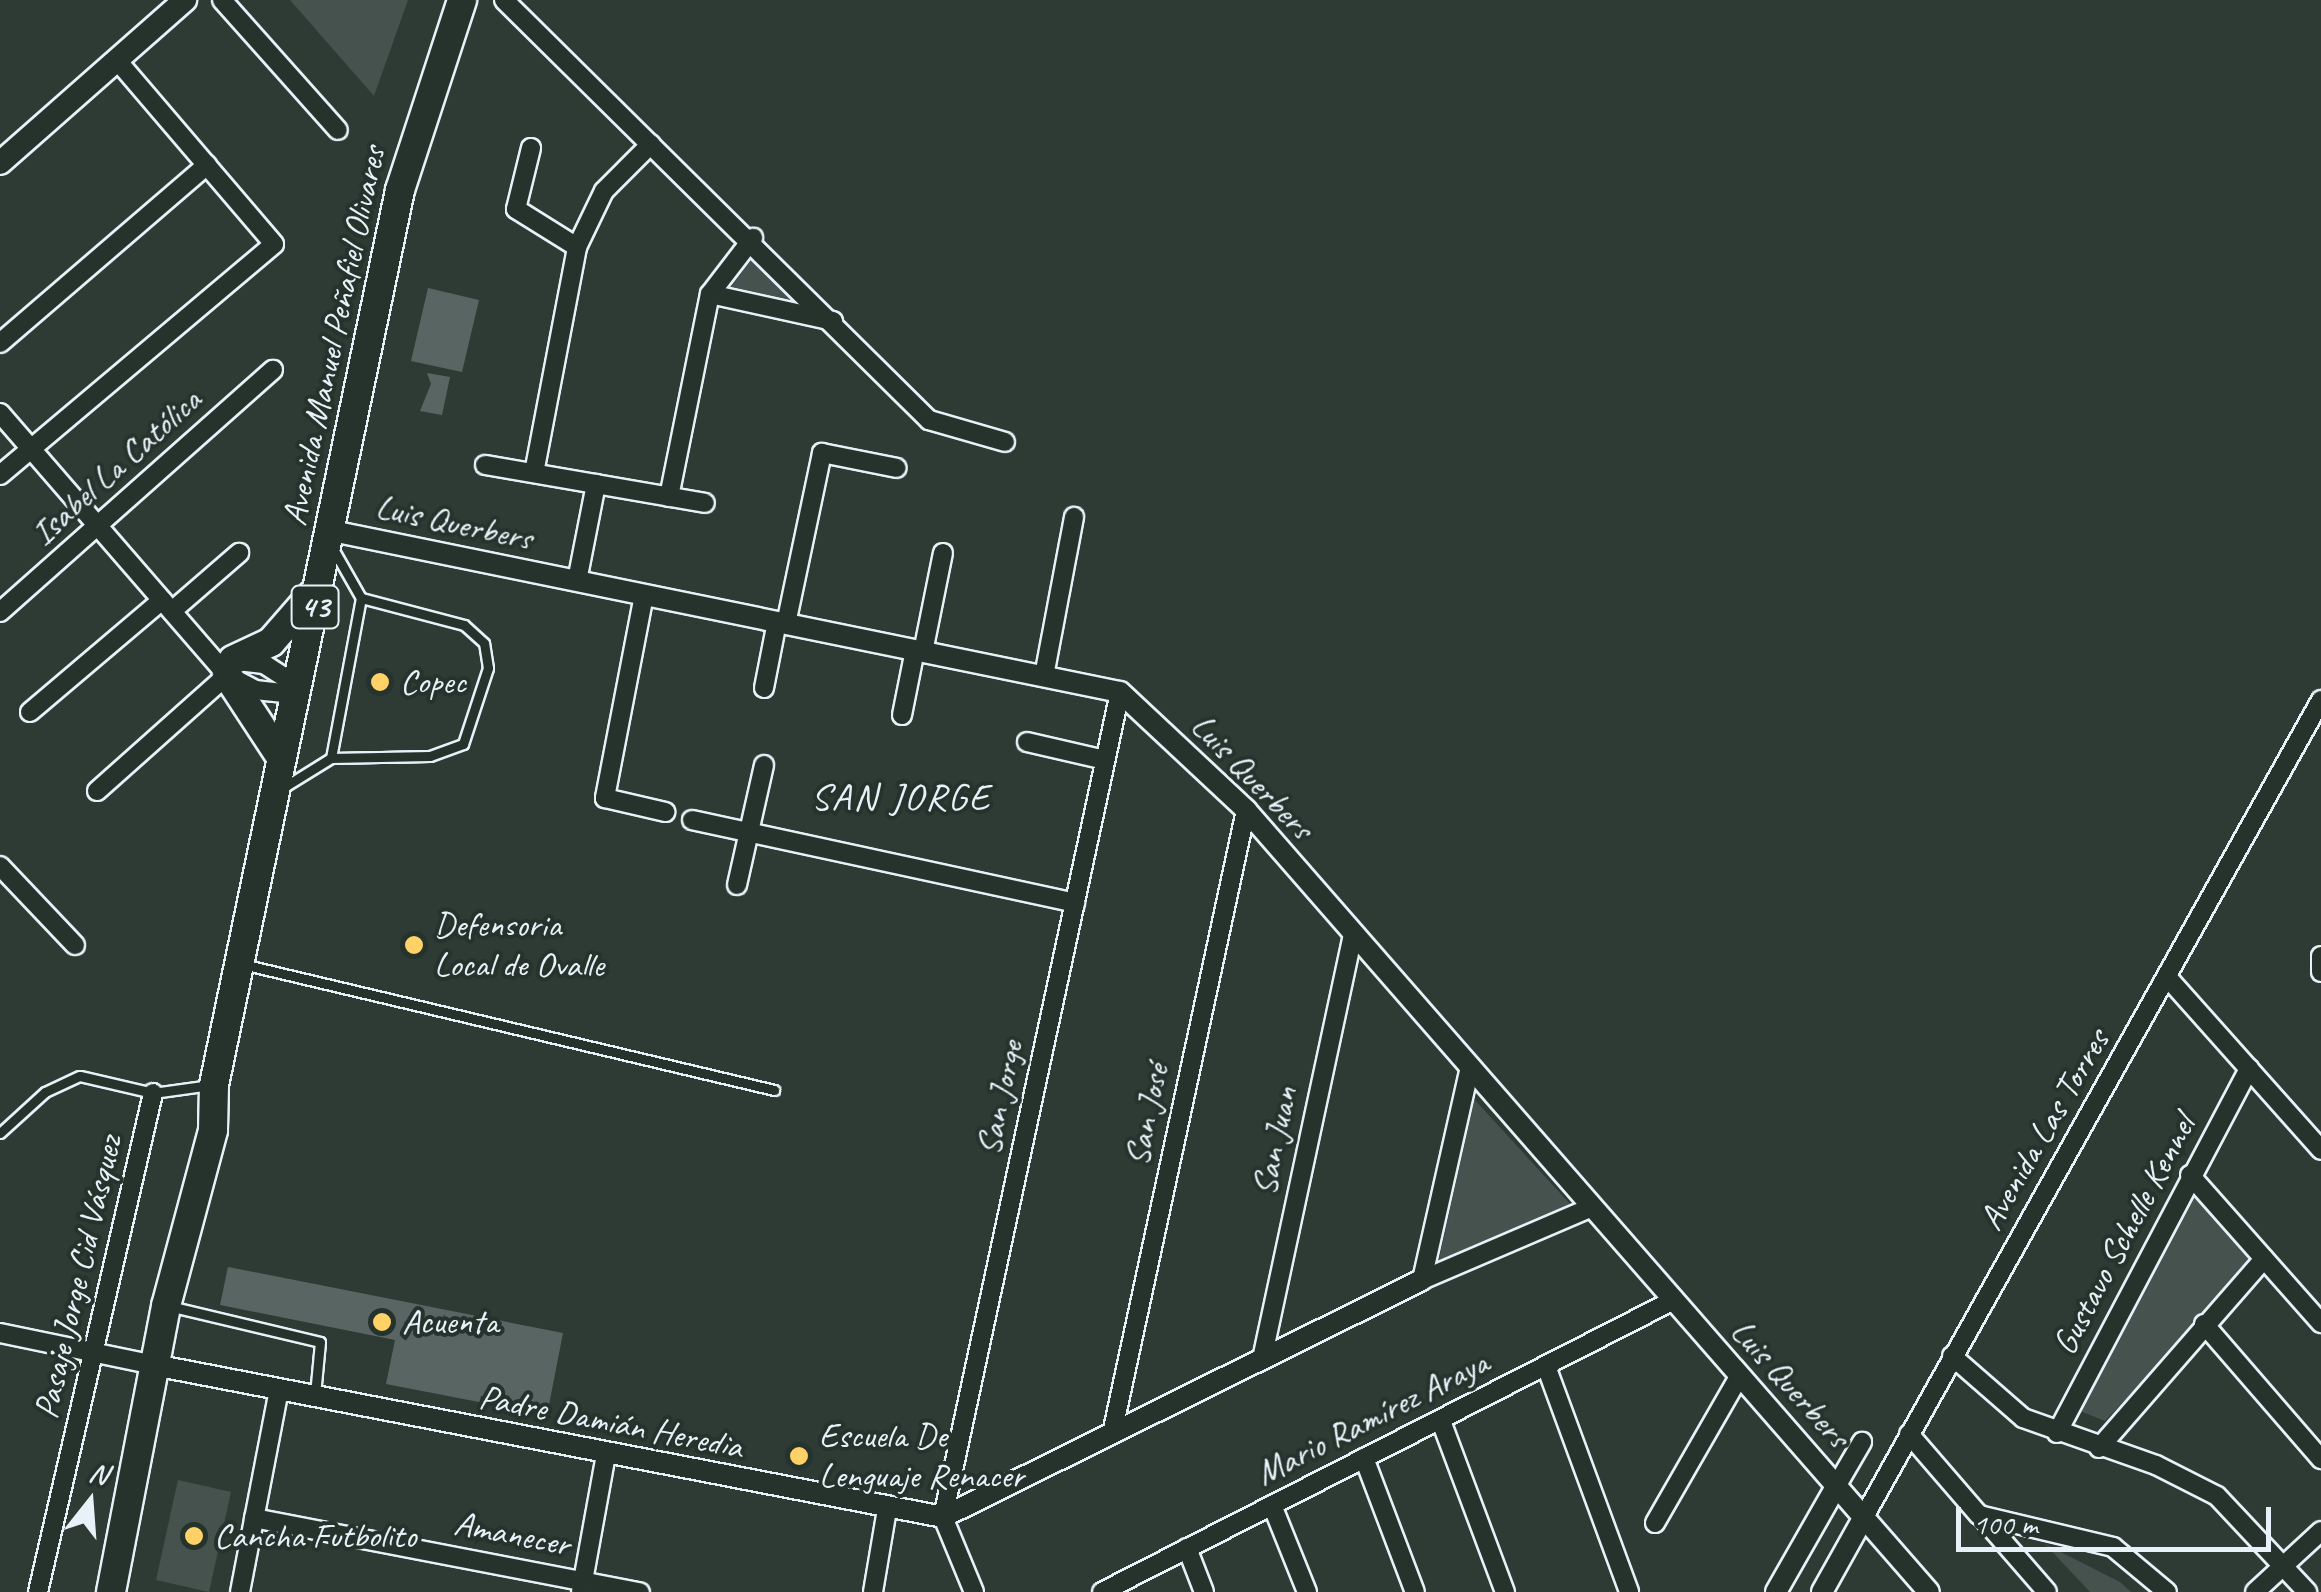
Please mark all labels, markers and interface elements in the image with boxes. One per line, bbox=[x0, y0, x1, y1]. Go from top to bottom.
street label: Avenida Manuel Peñafiel Olivares bbox=[273, 143, 395, 529]
street label: Isabel La Católica bbox=[22, 379, 210, 555]
street label: Luis Querbers bbox=[372, 486, 536, 560]
road number: 43 bbox=[290, 580, 340, 634]
place label: Copec bbox=[400, 661, 466, 703]
marker: Copec bbox=[369, 671, 391, 693]
street label: Luis Querbers bbox=[1182, 705, 1322, 849]
district label: SAN JORGE bbox=[811, 774, 991, 820]
place label: Defensoria Local de Ovalle bbox=[434, 904, 604, 986]
marker: Defensoria Local de Ovalle bbox=[403, 934, 425, 956]
street label: Avenida Las Torres bbox=[1970, 1023, 2118, 1237]
street label: San Jorge bbox=[967, 1037, 1033, 1159]
street label: San José bbox=[1116, 1061, 1178, 1169]
street label: San Juan bbox=[1243, 1083, 1307, 1199]
street label: Gustavo Schelle Kennel bbox=[2044, 1109, 2204, 1361]
street label: Pasaje Jorge Cid Vásquez bbox=[25, 1132, 131, 1422]
place label: Acuenta bbox=[402, 1301, 498, 1343]
marker: Acuenta bbox=[371, 1311, 393, 1333]
street label: Luis Querbers bbox=[1721, 1311, 1859, 1457]
street label: Mario Ramírez Araya bbox=[1249, 1341, 1495, 1495]
street label: Padre Damián Heredia bbox=[475, 1376, 747, 1468]
place label: Escuela De Lenguaje Renacer bbox=[819, 1415, 1024, 1497]
marker: Escuela De Lenguaje Renacer bbox=[788, 1445, 810, 1467]
north arrow bbox=[40, 1452, 140, 1552]
text: N bbox=[86, 1454, 112, 1492]
scale bar bbox=[1961, 1487, 2276, 1549]
street label: Amanecer bbox=[451, 1502, 573, 1566]
text: 100 m bbox=[1973, 1505, 2038, 1543]
place label: Cancha Futbolito bbox=[214, 1515, 416, 1557]
marker: Cancha Futbolito bbox=[183, 1525, 205, 1547]

